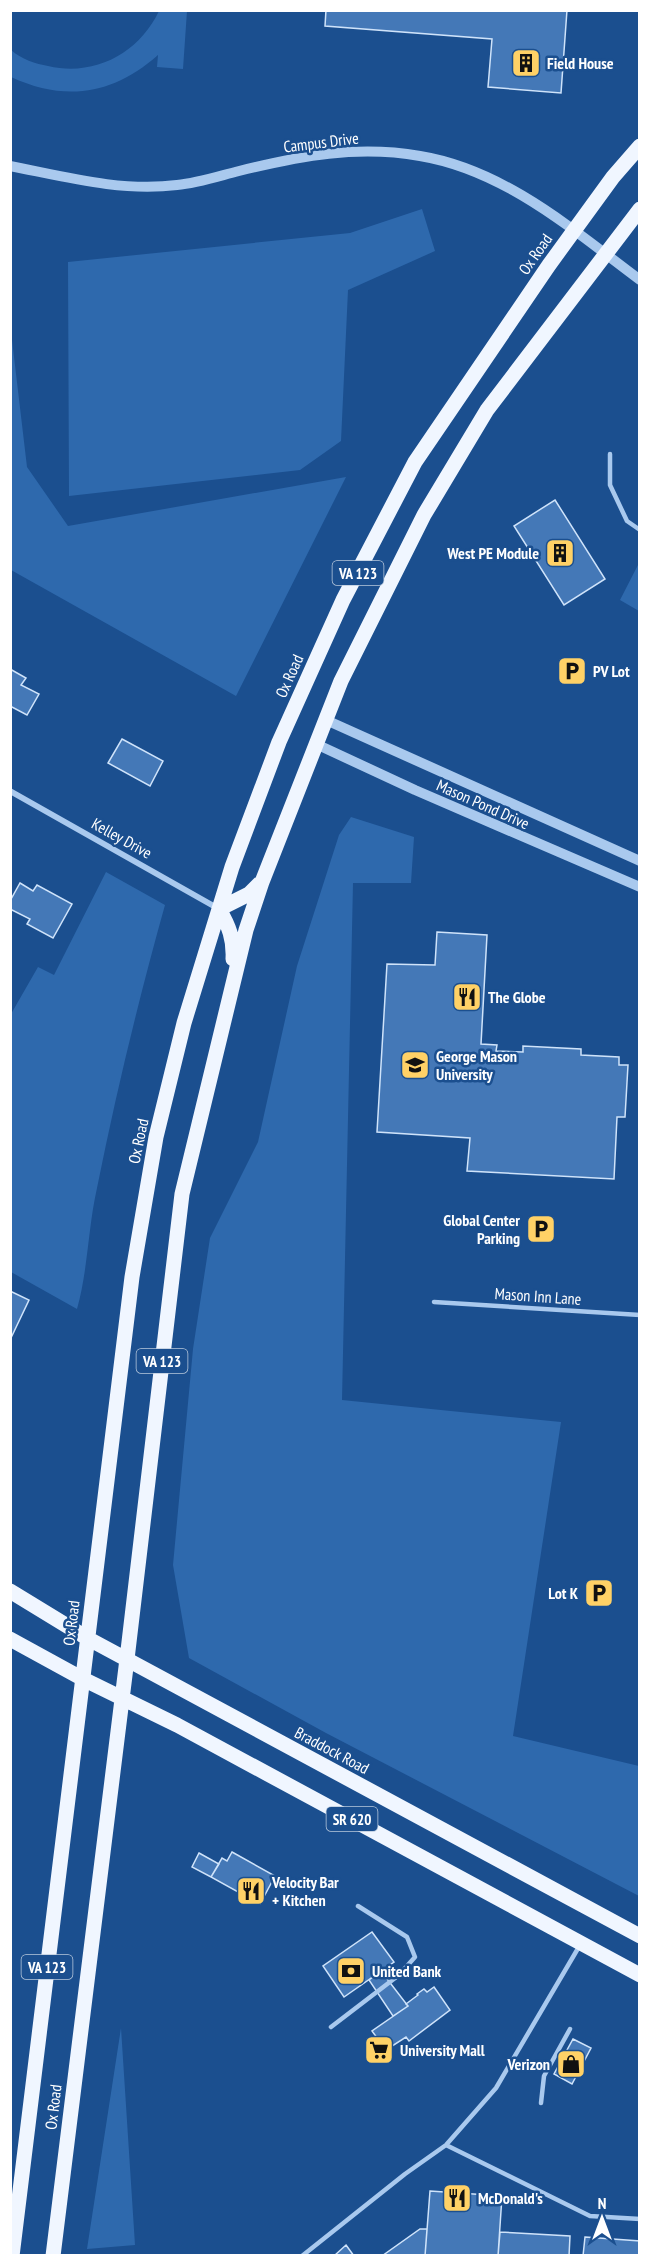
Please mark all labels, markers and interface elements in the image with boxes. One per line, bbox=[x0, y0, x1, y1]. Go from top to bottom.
building icon: Field House bbox=[510, 47, 542, 79]
place label: Field House bbox=[547, 53, 614, 73]
street label: Campus Drive bbox=[282, 127, 360, 157]
street label: Ox Road bbox=[514, 230, 556, 278]
building icon: West PE Module bbox=[544, 537, 576, 569]
place label: West PE Module bbox=[446, 543, 539, 563]
road number: VA 123 bbox=[332, 561, 384, 585]
street label: Ox Road bbox=[271, 651, 307, 701]
parking icon: PV Lot bbox=[556, 655, 588, 687]
place label: PV Lot bbox=[593, 661, 630, 681]
street label: Mason Pond Drive bbox=[434, 775, 532, 833]
street label: Kelley Drive bbox=[88, 813, 156, 863]
restaurant icon: The Globe bbox=[451, 981, 483, 1013]
place label: The Globe bbox=[488, 987, 546, 1007]
place label: George Mason University bbox=[436, 1046, 517, 1084]
school or university icon: George Mason University bbox=[399, 1049, 431, 1081]
street label: Ox Road bbox=[124, 1117, 153, 1165]
place label: Global Center Parking bbox=[443, 1210, 520, 1248]
parking icon: Global Center Parking bbox=[525, 1213, 557, 1245]
street label: Mason Inn Lane bbox=[494, 1283, 582, 1309]
road number: VA 123 bbox=[136, 1349, 188, 1373]
parking icon: Lot K bbox=[583, 1577, 615, 1609]
place label: Lot K bbox=[548, 1583, 579, 1603]
street label: Ox Road bbox=[58, 1599, 84, 1647]
street label: Braddock Road bbox=[291, 1722, 373, 1778]
road number: SR 620 bbox=[326, 1807, 378, 1831]
place label: Velocity Bar + Kitchen bbox=[271, 1872, 339, 1910]
restaurant icon: Velocity Bar + Kitchen bbox=[235, 1875, 267, 1907]
road number: VA 123 bbox=[22, 1955, 72, 1979]
bank icon: United Bank bbox=[335, 1955, 367, 1987]
place label: United Bank bbox=[372, 1961, 442, 1981]
supermarket icon: University Mall bbox=[363, 2034, 395, 2066]
place label: University Mall bbox=[400, 2040, 485, 2060]
shop icon: Verizon bbox=[555, 2048, 587, 2080]
place label: Verizon bbox=[507, 2054, 550, 2074]
street label: Ox Road bbox=[40, 2083, 66, 2131]
restaurant icon: McDonald's bbox=[441, 2182, 473, 2214]
place label: McDonald's bbox=[478, 2188, 543, 2208]
north arrow bbox=[572, 2188, 632, 2248]
text: N bbox=[598, 2193, 606, 2213]

